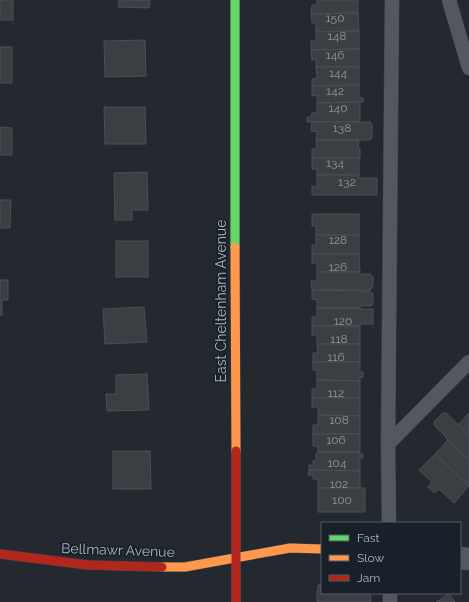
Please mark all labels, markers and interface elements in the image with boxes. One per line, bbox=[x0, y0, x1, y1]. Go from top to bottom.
house number: 150 bbox=[325, 11, 345, 25]
house number: 148 bbox=[328, 29, 346, 43]
house number: 146 bbox=[326, 48, 344, 62]
house number: 144 bbox=[329, 66, 348, 80]
house number: 142 bbox=[326, 84, 344, 98]
house number: 140 bbox=[328, 101, 348, 115]
house number: 138 bbox=[333, 121, 351, 135]
house number: 134 bbox=[326, 156, 344, 170]
house number: 132 bbox=[338, 175, 356, 189]
street label: East Cheltenham Avenue bbox=[213, 220, 229, 382]
house number: 128 bbox=[329, 233, 347, 247]
house number: 126 bbox=[329, 260, 347, 274]
house number: 120 bbox=[334, 314, 352, 328]
house number: 118 bbox=[330, 332, 348, 346]
house number: 116 bbox=[327, 350, 345, 364]
house number: 112 bbox=[328, 386, 344, 400]
house number: 108 bbox=[329, 413, 349, 427]
house number: 106 bbox=[326, 433, 346, 447]
house number: 104 bbox=[327, 456, 347, 470]
house number: 102 bbox=[330, 477, 348, 491]
house number: 100 bbox=[332, 493, 352, 507]
legend bbox=[321, 522, 461, 594]
text: Fast bbox=[357, 531, 380, 545]
street label: Bellmawr Avenue bbox=[61, 540, 175, 560]
text: Slow bbox=[357, 551, 384, 565]
text: Jam bbox=[357, 571, 380, 585]

